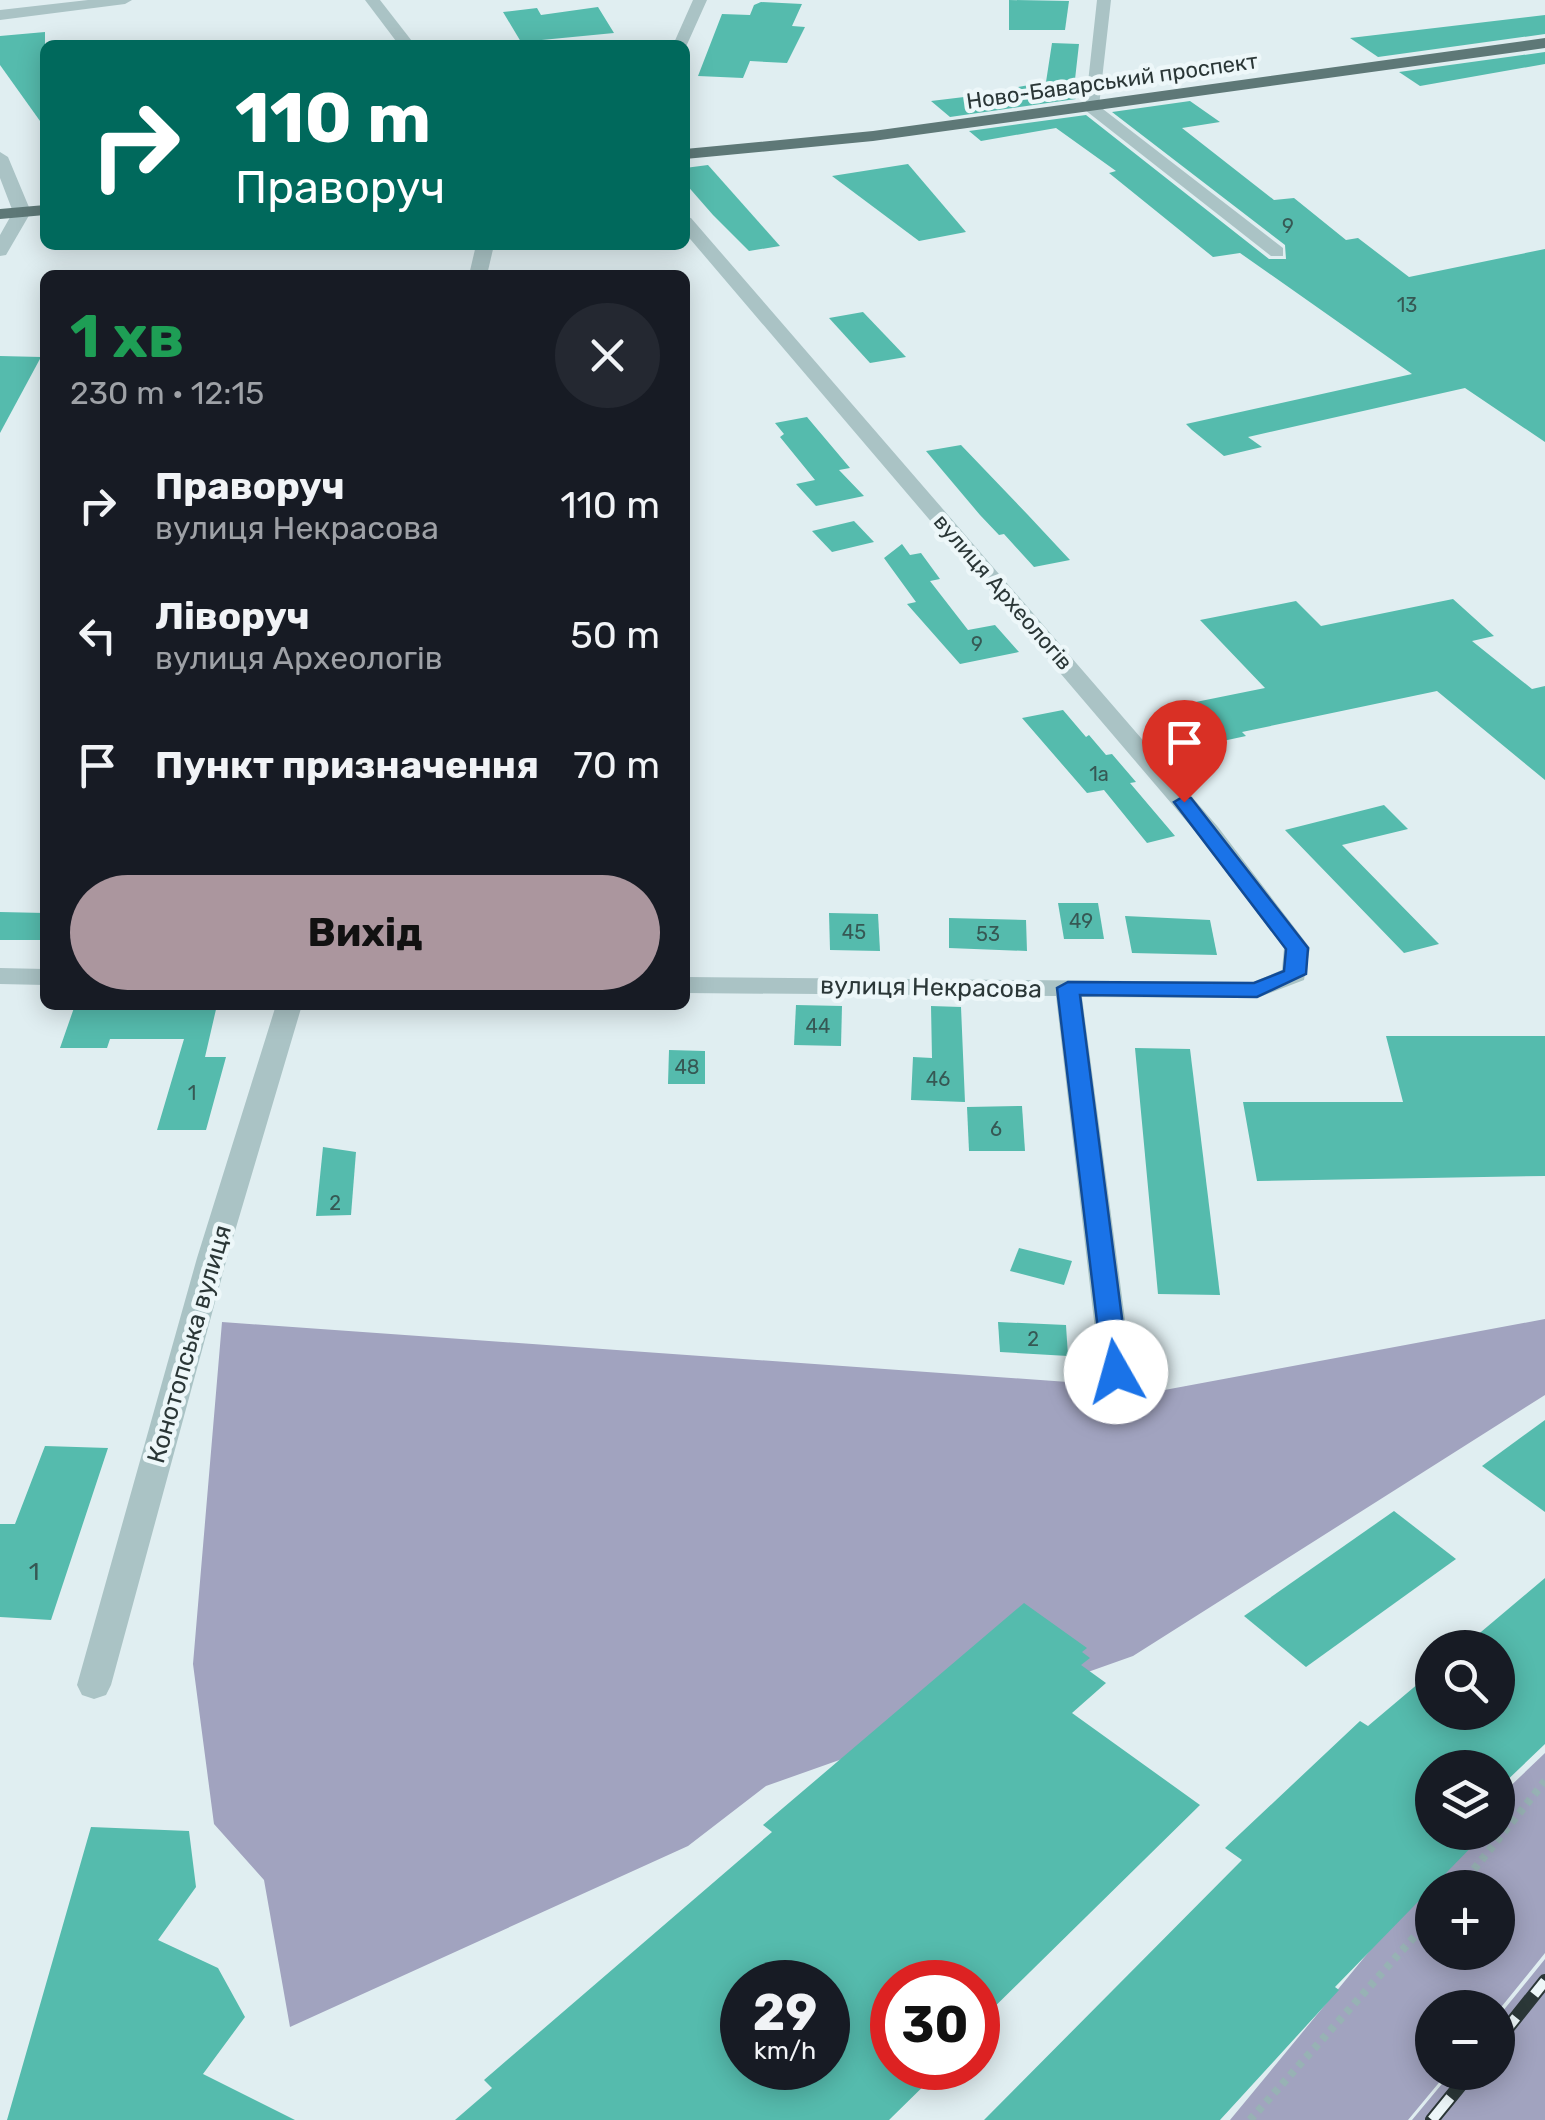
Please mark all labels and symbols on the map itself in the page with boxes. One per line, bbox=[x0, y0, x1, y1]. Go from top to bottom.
street label: Ново-Баварський проспект bbox=[965, 47, 1259, 115]
house number: 9 bbox=[1282, 214, 1294, 238]
house number: 13 bbox=[1397, 293, 1417, 317]
street label: вулиця Археологів bbox=[928, 508, 1078, 676]
house number: 9 bbox=[971, 632, 983, 656]
pin bbox=[1142, 700, 1227, 803]
house number: 1а bbox=[1089, 762, 1109, 786]
house number: 49 bbox=[1069, 909, 1093, 933]
house number: 45 bbox=[842, 920, 866, 944]
house number: 53 bbox=[976, 922, 1000, 946]
street label: вулиця Некрасова bbox=[820, 971, 1042, 1003]
house number: 44 bbox=[806, 1014, 830, 1038]
house number: 48 bbox=[674, 1055, 700, 1079]
house number: 46 bbox=[926, 1067, 950, 1091]
house number: 1 bbox=[188, 1081, 196, 1105]
house number: 6 bbox=[990, 1117, 1002, 1141]
house number: 2 bbox=[329, 1191, 341, 1215]
street label: Конотопська вулиця bbox=[141, 1222, 237, 1466]
position arrow bbox=[1064, 1320, 1168, 1424]
house number: 2 bbox=[1027, 1327, 1039, 1351]
house number: 1 bbox=[29, 1557, 39, 1586]
speed limit sign: 30 bbox=[870, 1960, 1000, 2090]

